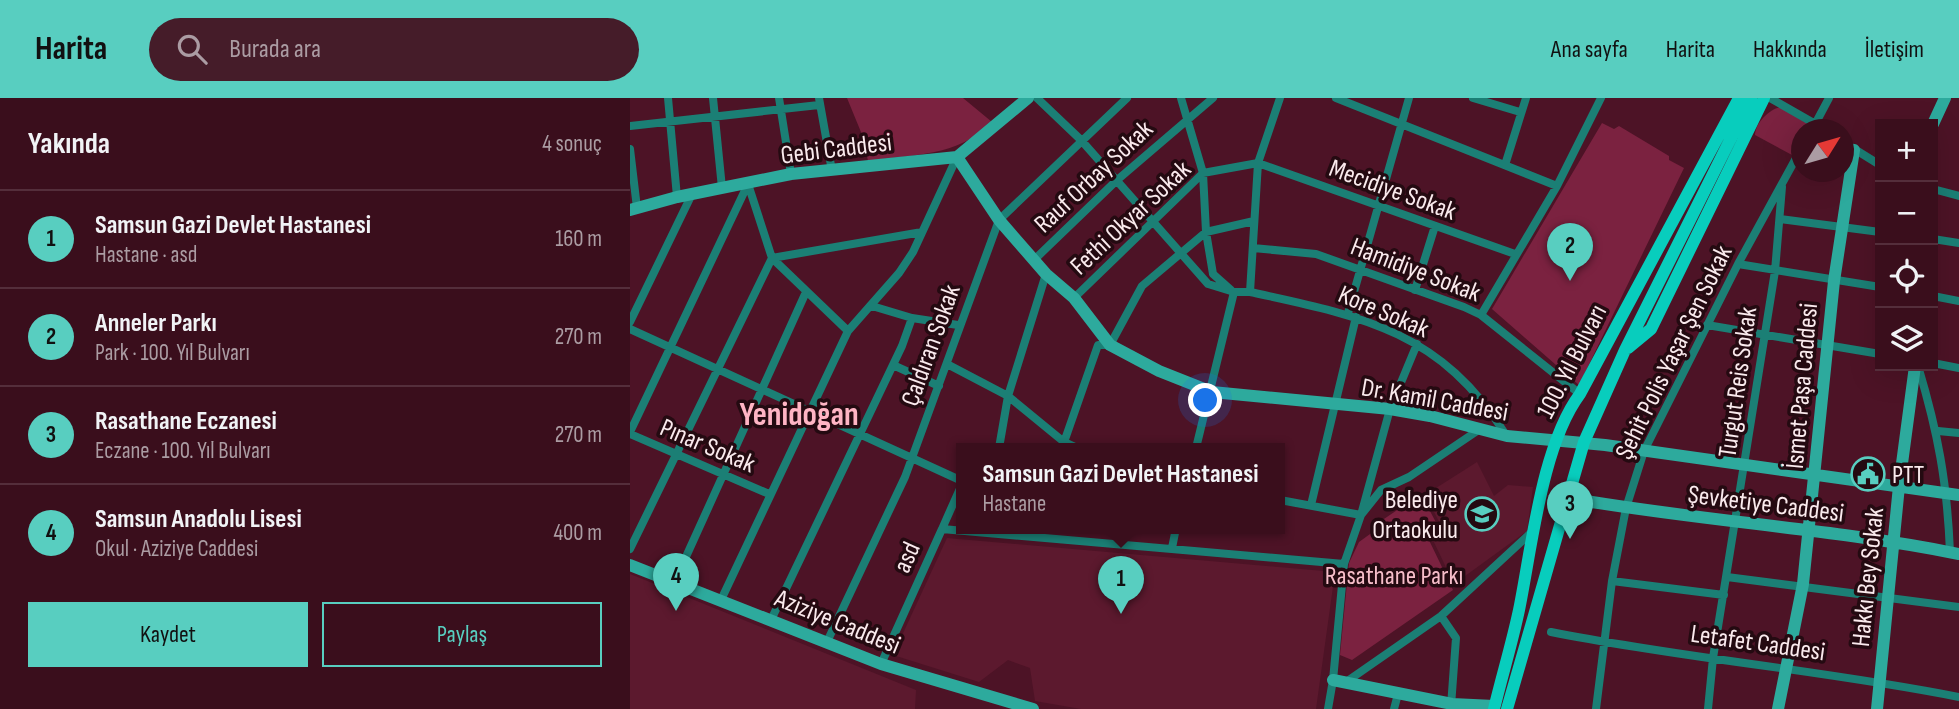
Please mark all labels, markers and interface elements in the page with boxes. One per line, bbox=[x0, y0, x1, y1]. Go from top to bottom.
search box bbox=[149, 18, 639, 81]
text: Harita bbox=[35, 29, 107, 69]
icon: search bbox=[173, 30, 211, 68]
text: Burada ara bbox=[229, 34, 321, 65]
text: Ana sayfa bbox=[1551, 35, 1628, 64]
text: Harita bbox=[1666, 35, 1715, 64]
text: Hakkında bbox=[1753, 35, 1827, 64]
text: İletişim bbox=[1865, 35, 1924, 64]
street label: Rauf Orbay Sokak bbox=[1028, 114, 1160, 240]
north arrow bbox=[1791, 119, 1854, 182]
map controls bbox=[1875, 119, 1938, 371]
button: + bbox=[1875, 119, 1938, 182]
text: Yakında bbox=[28, 126, 110, 162]
street label: Gebi Caddesi bbox=[779, 127, 894, 172]
text: 4 sonuç bbox=[542, 130, 602, 158]
street label: Mecidiye Sokak bbox=[1325, 153, 1460, 228]
street label: Fethi Okyar Sokak bbox=[1064, 154, 1198, 282]
button: − bbox=[1875, 182, 1938, 245]
text: Samsun Gazi Devlet Hastanesi bbox=[95, 210, 371, 241]
pin: 2 bbox=[1547, 223, 1593, 281]
text: 1 bbox=[46, 225, 56, 253]
text: 160 m bbox=[555, 225, 602, 253]
street label: Hamidiye Sokak bbox=[1346, 231, 1485, 309]
text: Hastane · asd bbox=[95, 241, 197, 269]
street label: Şehit Polis Yaşar Şen Sokak bbox=[1609, 241, 1740, 465]
button: locate bbox=[1875, 245, 1938, 308]
street label: Kore Sokak bbox=[1333, 279, 1433, 345]
street label: Çaldıran Sokak bbox=[895, 281, 968, 410]
street label: 100. Yıl Bulvarı bbox=[1531, 300, 1614, 424]
street label: İsmet Paşa Caddesi bbox=[1780, 302, 1825, 470]
street label: Turgut Reis Sokak bbox=[1713, 305, 1764, 460]
text: Anneler Parkı bbox=[95, 308, 217, 339]
button: layers bbox=[1875, 308, 1938, 371]
text: 2 bbox=[46, 323, 56, 351]
text: 270 m bbox=[555, 323, 602, 351]
text: Park · 100. Yıl Bulvarı bbox=[95, 339, 250, 367]
street label: Dr. Kamil Caddesi bbox=[1359, 372, 1511, 429]
your location bbox=[1188, 383, 1222, 417]
district label: Yenidoğan bbox=[739, 395, 859, 435]
text: Rasathane Eczanesi bbox=[95, 406, 277, 437]
street label: Pınar Sokak bbox=[655, 413, 760, 480]
text: 3 bbox=[46, 421, 56, 449]
text: 270 m bbox=[555, 421, 602, 449]
text: Eczane · 100. Yıl Bulvarı bbox=[95, 437, 271, 465]
popup bbox=[956, 443, 1285, 534]
public building icon: PTT bbox=[1849, 455, 1887, 493]
text: Samsun Gazi Devlet Hastanesi bbox=[983, 459, 1258, 490]
place label: PTT bbox=[1892, 460, 1924, 491]
street label: Şevketiye Caddesi bbox=[1686, 480, 1846, 529]
pin: 3 bbox=[1547, 481, 1593, 539]
place label: Belediye Ortaokulu bbox=[1372, 485, 1458, 546]
text: Hastane bbox=[983, 490, 1046, 518]
school or university icon: Belediye Ortaokulu bbox=[1463, 495, 1501, 533]
text: Samsun Anadolu Lisesi bbox=[95, 504, 302, 535]
street label: Hakkı Bey Sokak bbox=[1846, 506, 1891, 648]
text: 4 bbox=[46, 519, 56, 547]
text: 400 m bbox=[553, 519, 602, 547]
text: Okul · Aziziye Caddesi bbox=[95, 535, 258, 563]
street label: asd bbox=[887, 538, 928, 578]
pin: 4 bbox=[653, 553, 699, 611]
pin: 1 bbox=[1098, 556, 1144, 614]
park label: Rasathane Parkı bbox=[1325, 561, 1463, 592]
street label: Aziziye Caddesi bbox=[769, 583, 905, 662]
button: Kaydet bbox=[28, 602, 308, 667]
button: Paylaş bbox=[322, 602, 602, 667]
street label: Letafet Caddesi bbox=[1689, 619, 1827, 668]

